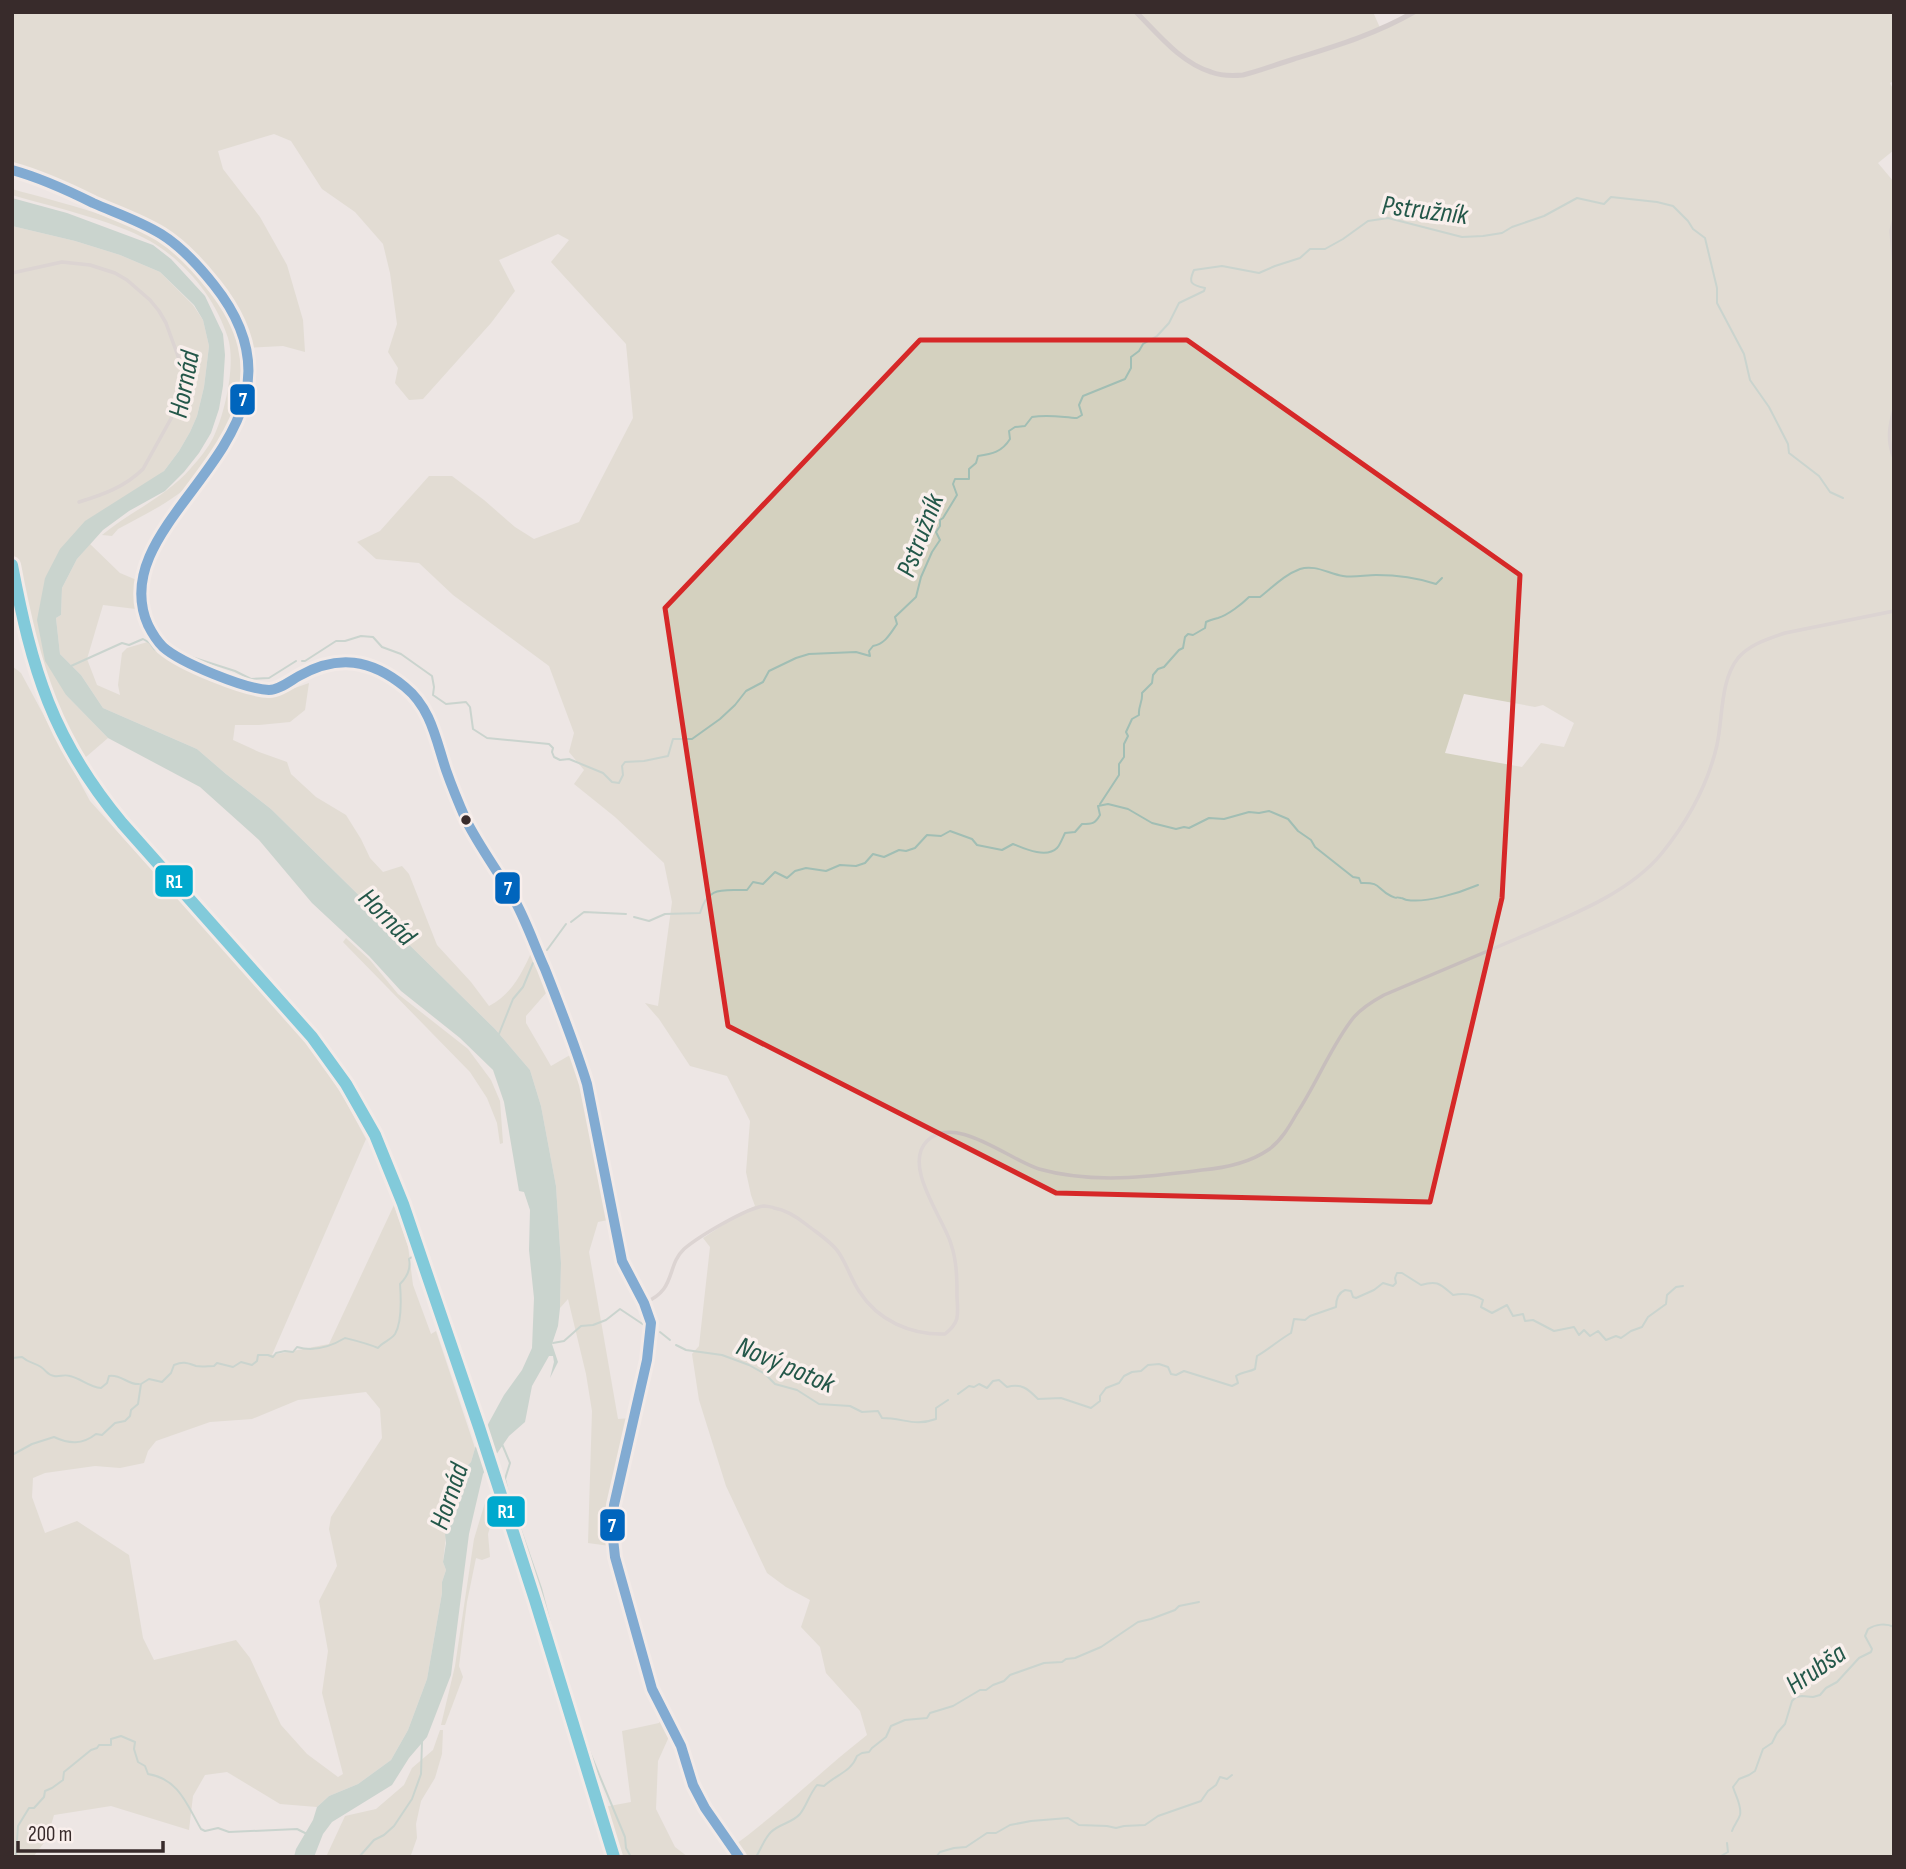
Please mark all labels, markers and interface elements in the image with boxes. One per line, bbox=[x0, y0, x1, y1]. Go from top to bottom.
water label: Pstružník bbox=[1380, 189, 1471, 232]
water label: Hornád bbox=[162, 346, 207, 421]
line badge: 7 bbox=[229, 383, 256, 416]
text: 7 bbox=[239, 389, 248, 412]
water label: Pstružník bbox=[890, 488, 952, 582]
unlabelled marker bbox=[459, 813, 473, 827]
line badge: R1 bbox=[154, 864, 194, 898]
text: R1 bbox=[166, 871, 183, 894]
line badge: 7 bbox=[494, 871, 521, 905]
text: 7 bbox=[504, 878, 513, 901]
water label: Hornád bbox=[351, 881, 424, 954]
water label: Nový potok bbox=[731, 1330, 841, 1401]
water label: Hornád bbox=[423, 1458, 477, 1534]
line badge: R1 bbox=[486, 1495, 526, 1528]
text: R1 bbox=[498, 1501, 515, 1524]
line badge: 7 bbox=[599, 1508, 626, 1542]
text: 7 bbox=[608, 1515, 617, 1538]
water label: Hrubša bbox=[1779, 1636, 1853, 1702]
scale bar bbox=[18, 1810, 163, 1854]
text: 200 m bbox=[28, 1822, 72, 1847]

